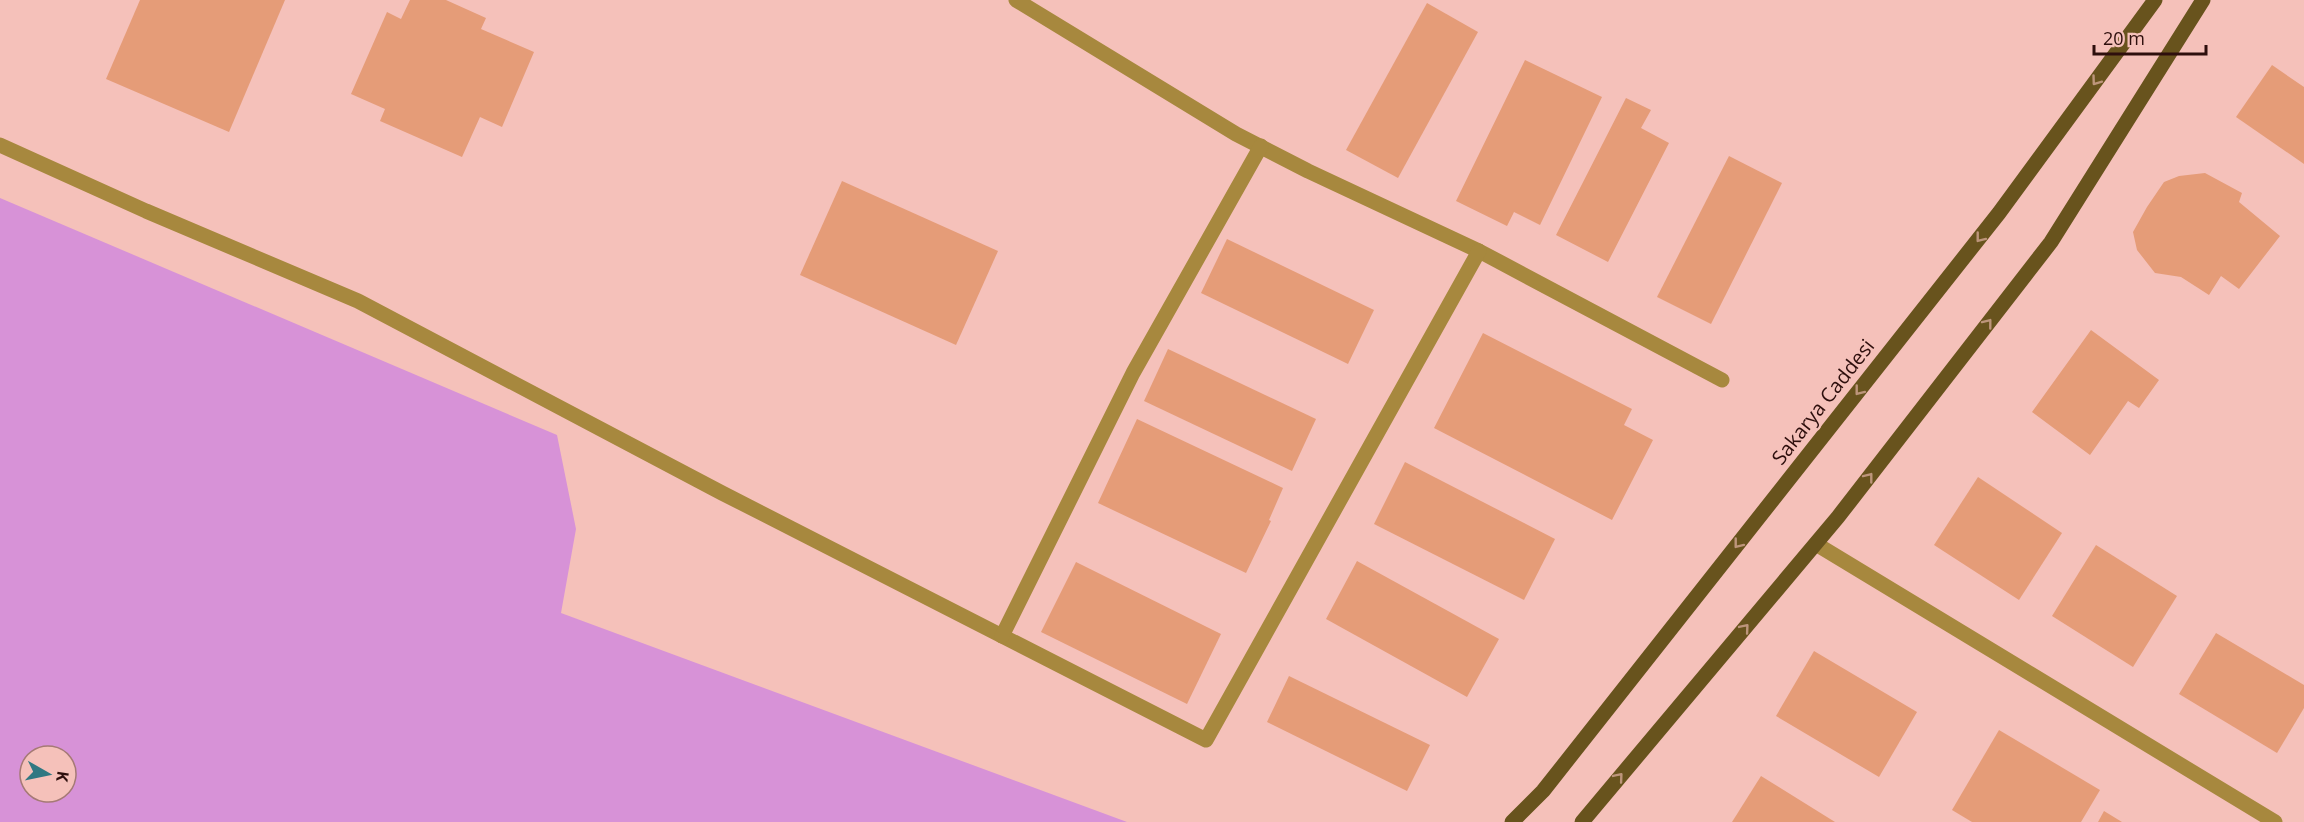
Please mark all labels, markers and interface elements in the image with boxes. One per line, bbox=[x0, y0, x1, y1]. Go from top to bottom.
scale bar bbox=[2094, 18, 2206, 56]
text: 20 m bbox=[2103, 26, 2145, 50]
one-way arrow bbox=[2092, 75, 2103, 86]
one-way arrow bbox=[1976, 231, 1987, 242]
one-way arrow bbox=[1981, 319, 1992, 330]
street label: Sakarya Caddesi bbox=[1765, 333, 1880, 470]
one-way arrow bbox=[1855, 384, 1866, 395]
one-way arrow bbox=[1862, 473, 1873, 484]
one-way arrow bbox=[1734, 537, 1745, 548]
one-way arrow bbox=[1738, 624, 1749, 635]
north arrow bbox=[18, 744, 78, 804]
text: K bbox=[51, 769, 75, 784]
one-way arrow bbox=[1612, 773, 1623, 784]

